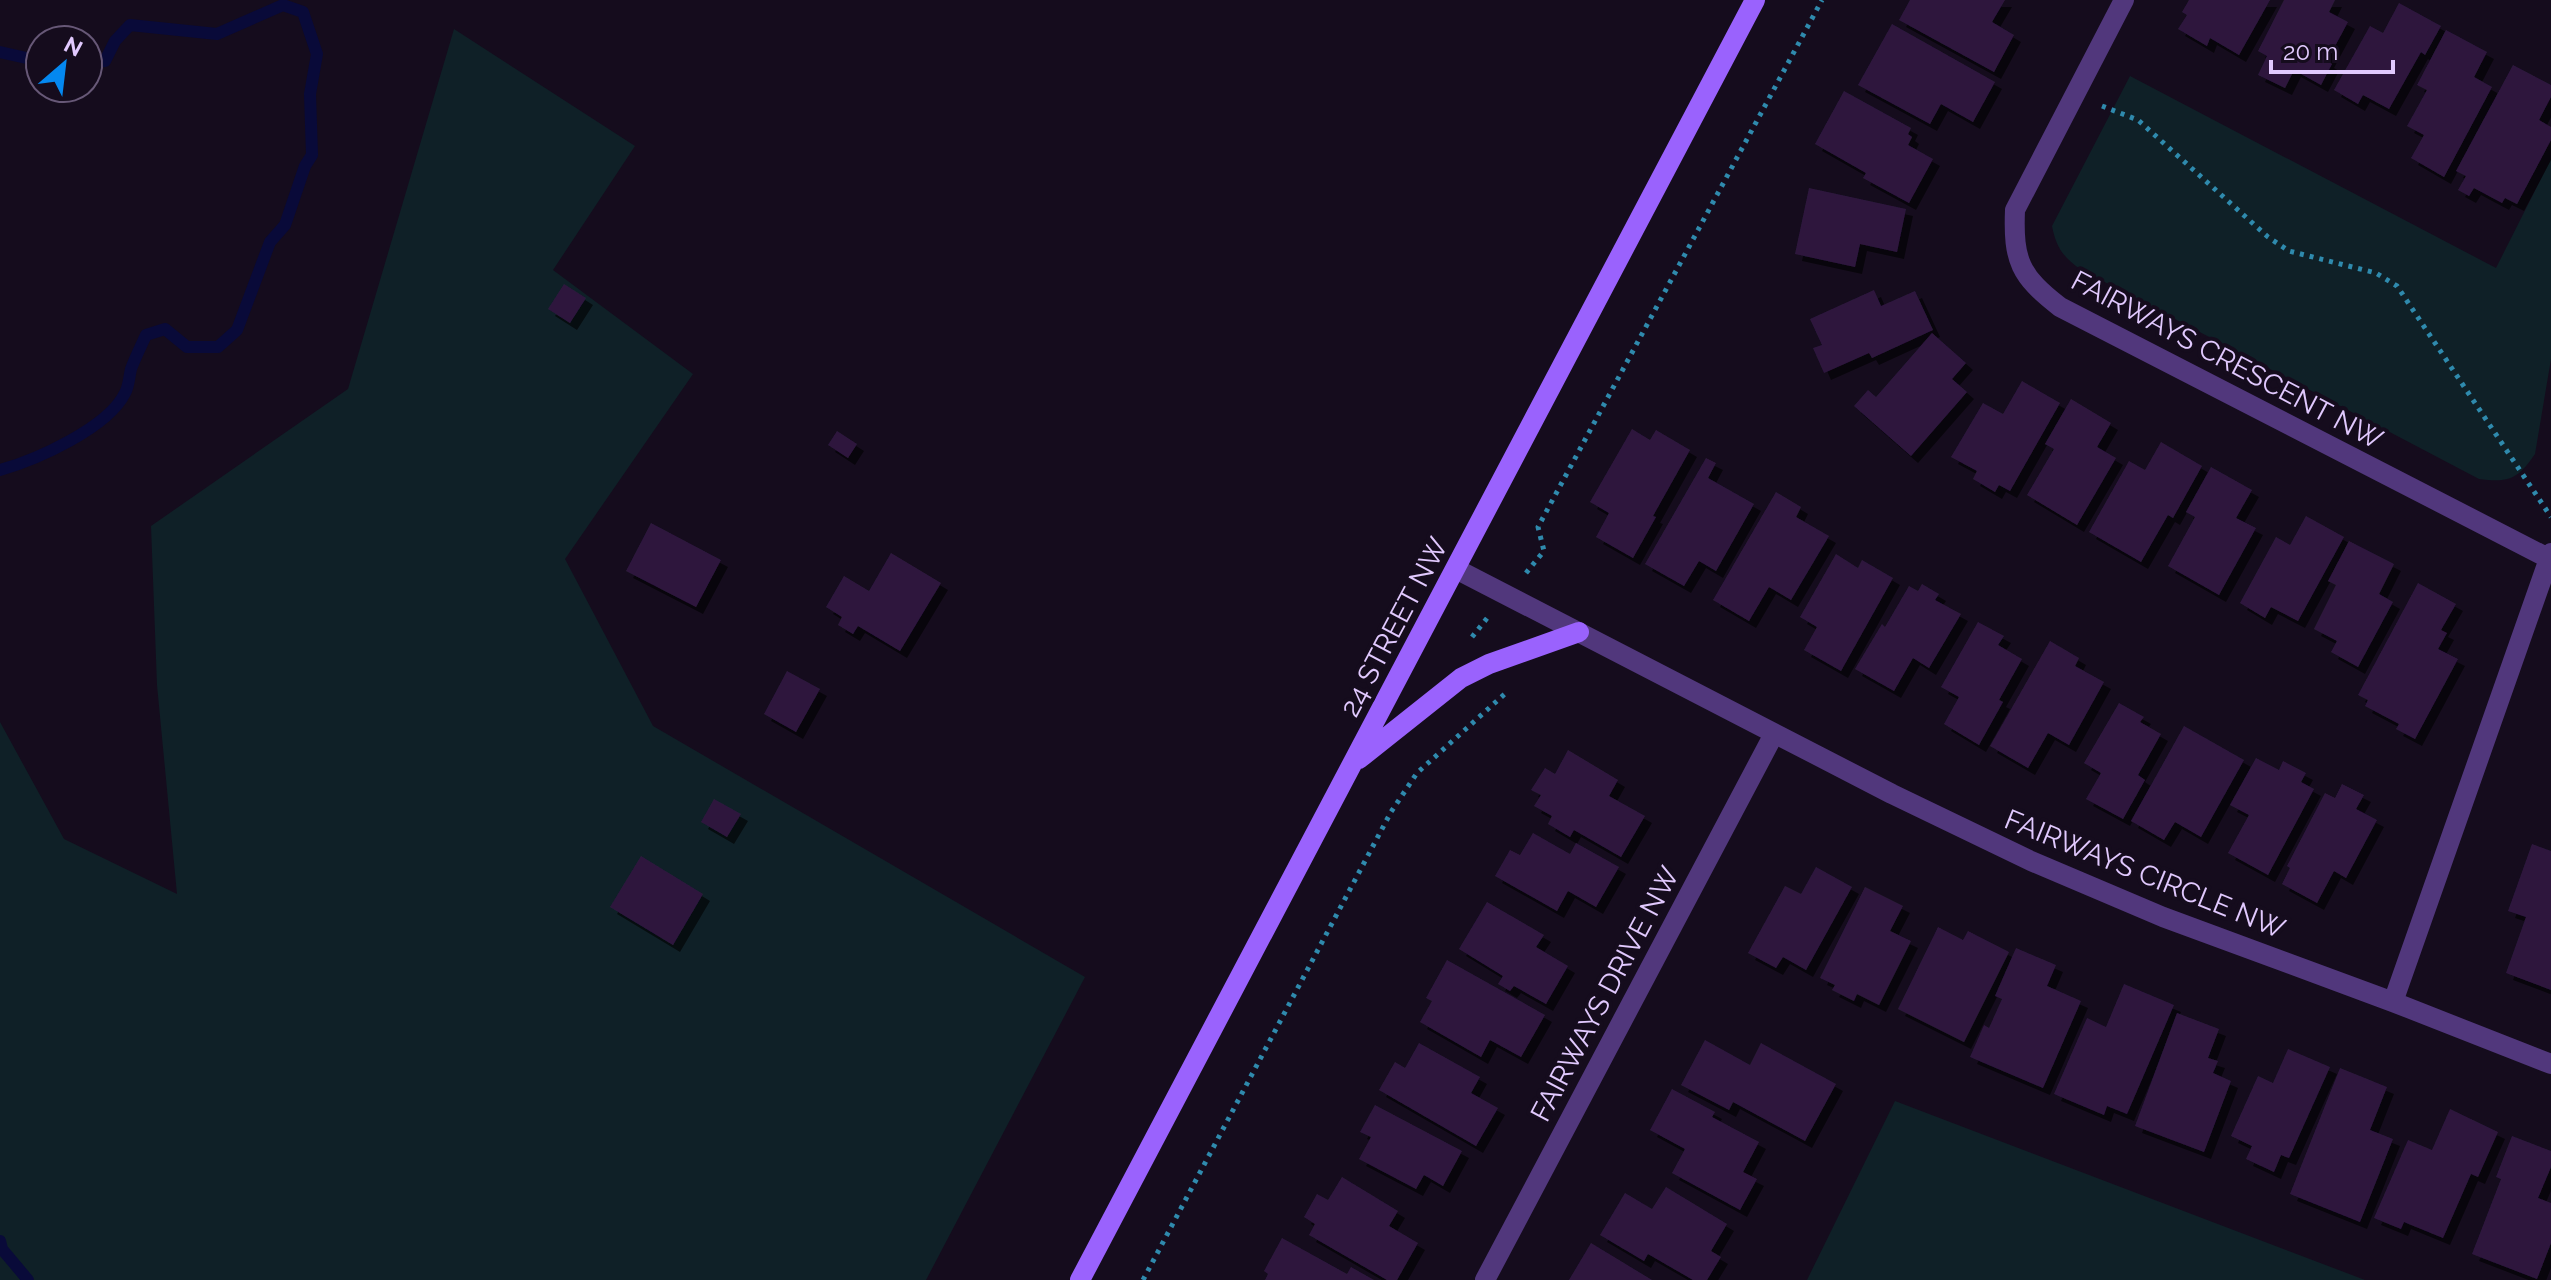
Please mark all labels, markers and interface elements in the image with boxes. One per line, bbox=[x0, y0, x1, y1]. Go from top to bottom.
north arrow bbox=[24, 24, 104, 104]
scale bar bbox=[2271, 24, 2393, 74]
text: N bbox=[60, 31, 87, 62]
text: 20 m bbox=[2283, 37, 2338, 66]
street label: FAIRWAYS CRESCENT NW bbox=[2066, 264, 2388, 456]
street label: 24 STREET NW bbox=[1333, 532, 1455, 722]
street label: FAIRWAYS CIRCLE NW bbox=[2000, 803, 2290, 945]
street label: FAIRWAYS DRIVE NW bbox=[1524, 861, 1686, 1127]

